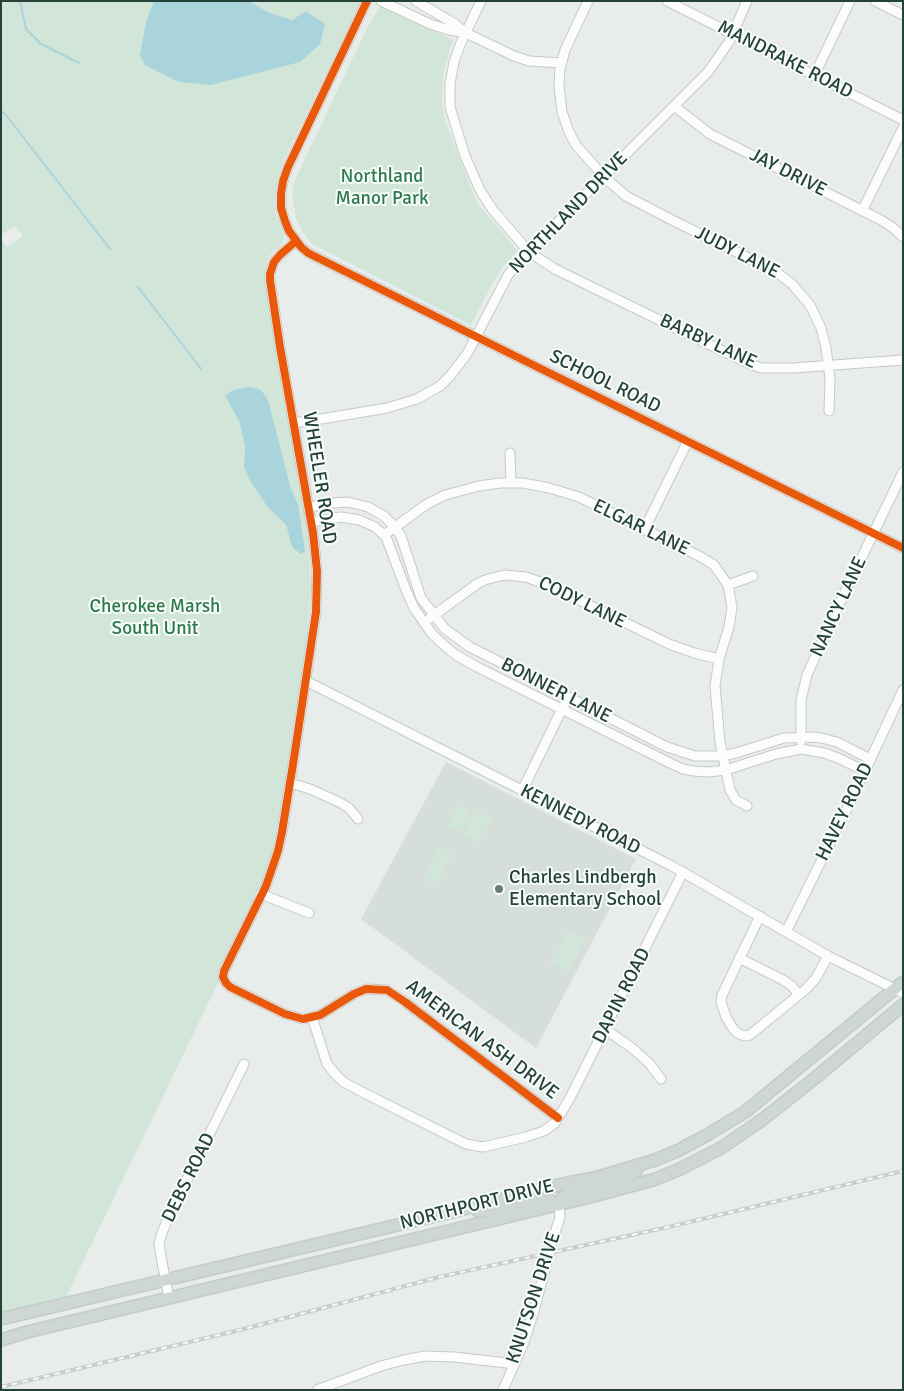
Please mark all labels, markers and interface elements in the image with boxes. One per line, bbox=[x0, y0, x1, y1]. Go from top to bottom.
street label: MANDRAKE ROAD bbox=[714, 16, 856, 104]
street label: JAY DRIVE bbox=[746, 144, 830, 202]
street label: NORTHLAND DRIVE bbox=[505, 147, 633, 279]
park label: Northland Manor Park bbox=[336, 166, 428, 210]
street label: JUDY LANE bbox=[691, 222, 783, 284]
street label: BARBY LANE bbox=[656, 310, 760, 374]
street label: SCHOOL ROAD bbox=[546, 345, 664, 419]
street label: WHEELER ROAD bbox=[297, 410, 341, 546]
street label: ELGAR LANE bbox=[589, 495, 693, 561]
street label: NANCY LANE bbox=[806, 553, 872, 661]
street label: CODY LANE bbox=[534, 572, 630, 634]
park label: Cherokee Marsh South Unit bbox=[90, 596, 220, 640]
street label: BONNER LANE bbox=[497, 653, 615, 729]
street label: HAVEY ROAD bbox=[811, 759, 879, 865]
street label: KENNEDY ROAD bbox=[516, 780, 644, 860]
place label: Charles Lindbergh Elementary School bbox=[509, 867, 662, 911]
marker: Charles Lindbergh Elementary School bbox=[493, 883, 505, 895]
street label: DAPIN ROAD bbox=[588, 944, 656, 1048]
street label: AMERICAN ASH DRIVE bbox=[401, 975, 563, 1105]
street label: DEBS ROAD bbox=[158, 1130, 220, 1226]
street label: NORTHPORT DRIVE bbox=[398, 1175, 556, 1235]
street label: KNUTSON DRIVE bbox=[502, 1229, 566, 1367]

